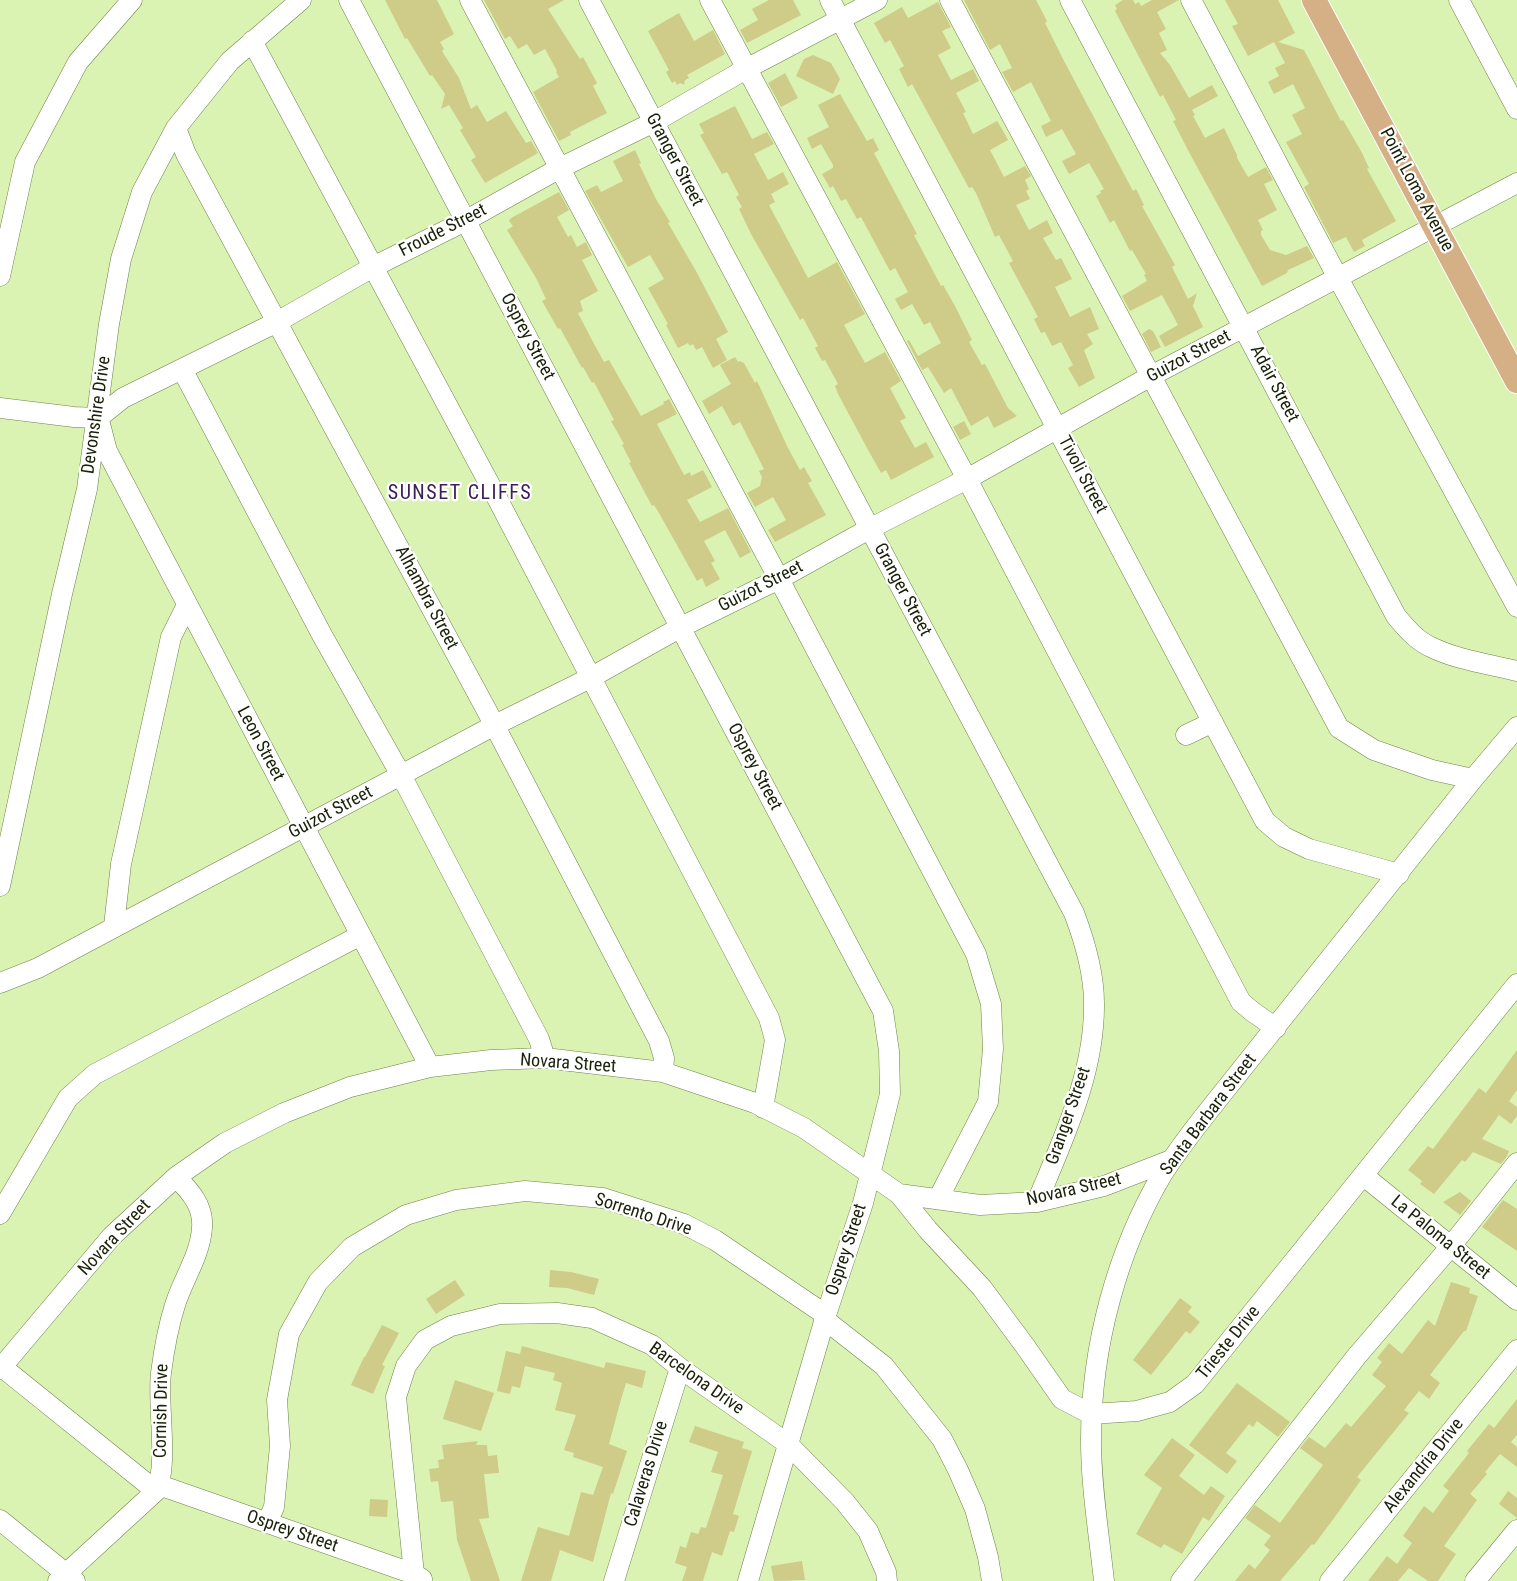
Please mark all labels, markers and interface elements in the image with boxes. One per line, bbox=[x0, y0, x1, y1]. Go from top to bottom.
street label: Granger Street bbox=[640, 110, 708, 210]
street label: Point Loma Avenue bbox=[1374, 124, 1458, 256]
street label: Froude Street bbox=[396, 200, 490, 262]
street label: Osprey Street bbox=[495, 290, 559, 384]
street label: Guizot Street bbox=[1143, 326, 1235, 388]
street label: Adair Street bbox=[1245, 342, 1303, 426]
street label: Devonshire Drive bbox=[78, 355, 116, 475]
street label: Tivoli Street bbox=[1053, 433, 1111, 517]
district label: SUNSET CLIFFS bbox=[388, 482, 532, 506]
street label: Granger Street bbox=[868, 540, 936, 640]
street label: Alhambra Street bbox=[390, 542, 462, 654]
street label: Guizot Street bbox=[715, 557, 807, 617]
street label: Leon Street bbox=[231, 703, 289, 785]
street label: Osprey Street bbox=[722, 720, 786, 814]
street label: Guizot Street bbox=[285, 782, 377, 844]
street label: Novara Street bbox=[519, 1050, 617, 1078]
street label: Santa Barbara Street bbox=[1156, 1050, 1262, 1180]
street label: Granger Street bbox=[1042, 1064, 1096, 1168]
street label: Novara Street bbox=[1025, 1169, 1123, 1211]
street label: Sorrento Drive bbox=[592, 1189, 694, 1241]
street label: La Paloma Street bbox=[1386, 1191, 1494, 1285]
street label: Novara Street bbox=[74, 1195, 156, 1281]
street label: Osprey Street bbox=[822, 1201, 872, 1299]
street label: Trieste Drive bbox=[1193, 1302, 1265, 1384]
street label: Barcelona Drive bbox=[644, 1338, 748, 1420]
street label: Cornish Drive bbox=[150, 1364, 174, 1458]
street label: Alexandria Drive bbox=[1379, 1414, 1469, 1518]
street label: Calaveras Drive bbox=[621, 1418, 673, 1530]
street label: Osprey Street bbox=[243, 1506, 341, 1558]

